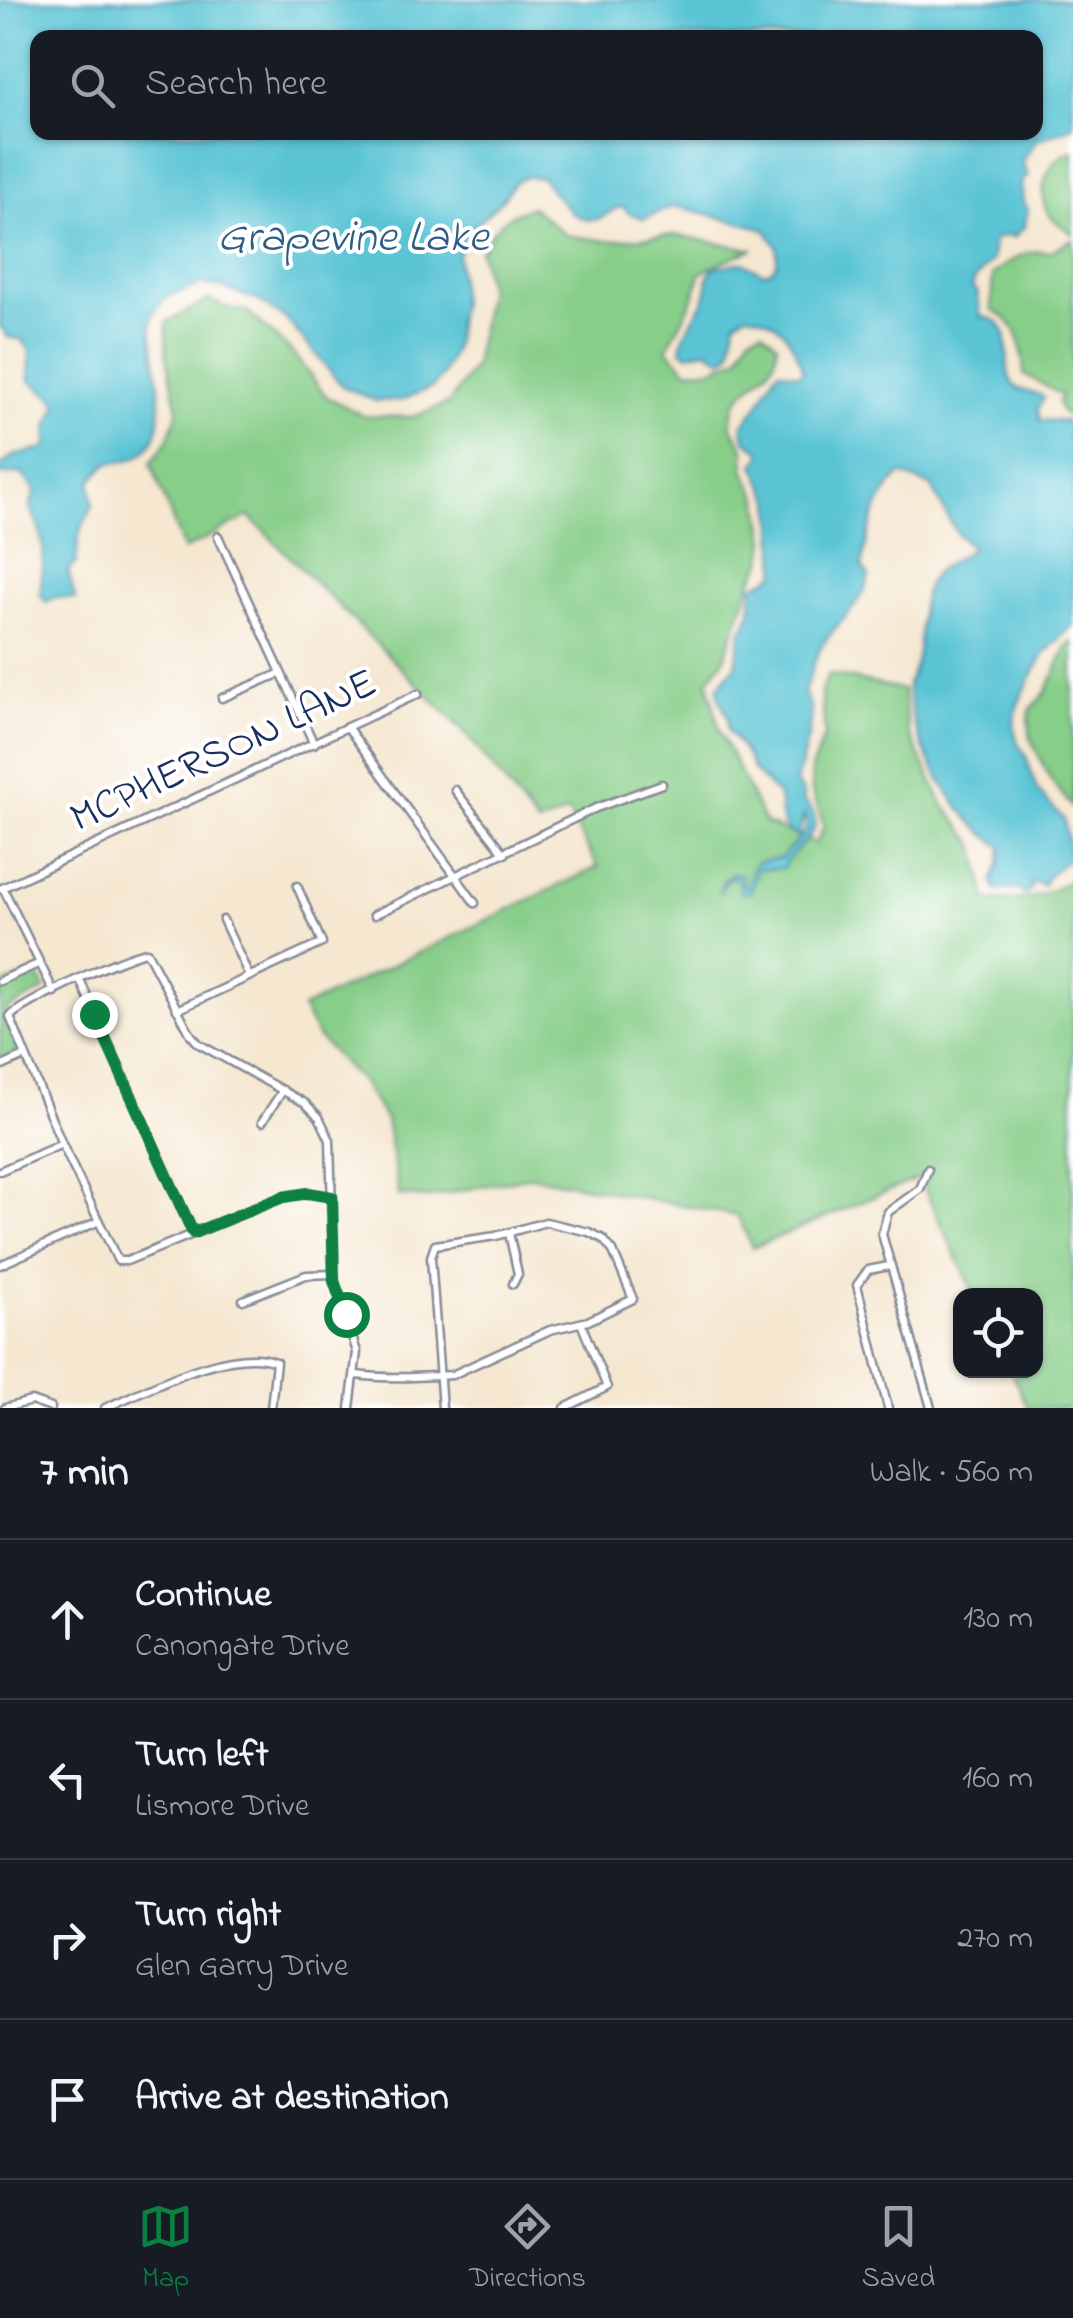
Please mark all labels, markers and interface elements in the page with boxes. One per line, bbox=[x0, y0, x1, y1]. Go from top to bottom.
search box bbox=[30, 30, 1043, 140]
text: Search here bbox=[145, 57, 327, 113]
icon: search bbox=[65, 58, 120, 113]
water label: Grapevine Lake bbox=[218, 206, 490, 272]
street label: MCPHERSON LANE bbox=[61, 654, 387, 850]
route end bbox=[72, 992, 118, 1038]
map controls bbox=[953, 1288, 1043, 1378]
button: locate bbox=[953, 1288, 1043, 1378]
route start bbox=[324, 1292, 370, 1338]
text: 7 min bbox=[40, 1443, 129, 1504]
text: Walk · 560 m bbox=[870, 1450, 1033, 1497]
text: Continue bbox=[135, 1568, 271, 1624]
icon: ahead bbox=[40, 1592, 95, 1647]
text: 130 m bbox=[963, 1596, 1033, 1643]
text: Canongate Drive bbox=[135, 1624, 350, 1671]
text: Turn left bbox=[135, 1728, 268, 1784]
icon: left bbox=[40, 1752, 95, 1807]
text: 160 m bbox=[962, 1756, 1033, 1803]
text: Lismore Drive bbox=[135, 1784, 309, 1831]
text: Turn right bbox=[135, 1888, 281, 1944]
icon: right bbox=[40, 1912, 95, 1967]
text: 270 m bbox=[957, 1916, 1033, 1963]
text: Glen Garry Drive bbox=[135, 1944, 348, 1991]
text: Arrive at destination bbox=[135, 2071, 449, 2127]
icon: arrive bbox=[40, 2072, 95, 2127]
tab: Map bbox=[138, 2199, 193, 2300]
tab: Directions bbox=[469, 2199, 586, 2300]
tab: Saved bbox=[862, 2199, 935, 2300]

